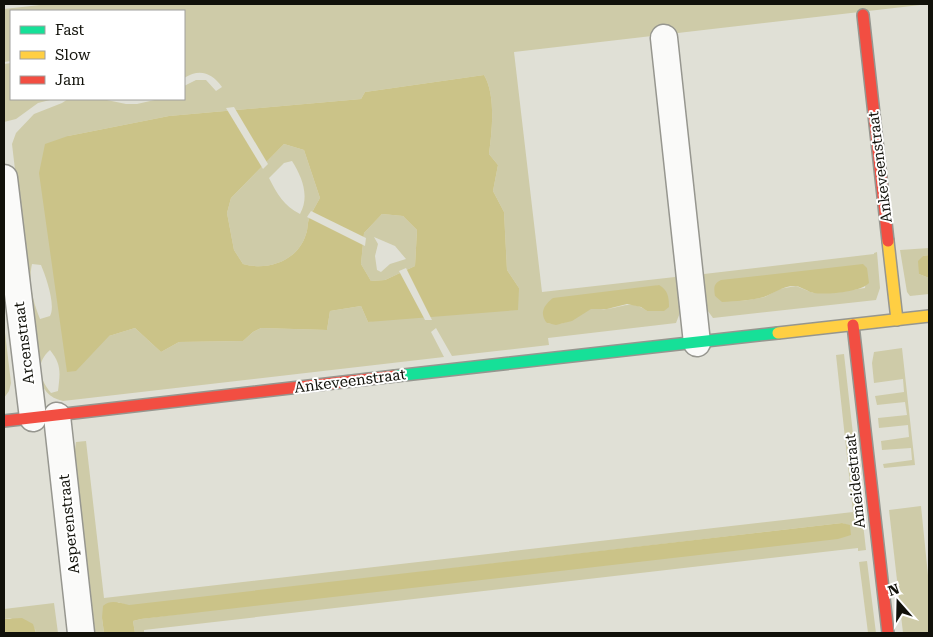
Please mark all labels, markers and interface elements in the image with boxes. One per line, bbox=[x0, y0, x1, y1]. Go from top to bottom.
legend bbox=[10, 10, 185, 100]
text: Fast bbox=[55, 21, 85, 39]
text: Slow bbox=[55, 46, 91, 64]
text: Jam bbox=[55, 71, 85, 89]
street label: Ankeveenstraat bbox=[864, 110, 896, 224]
street label: Arcenstraat bbox=[10, 300, 38, 385]
street label: Ankeveenstraat bbox=[293, 365, 407, 397]
street label: Ameidestraat bbox=[841, 432, 869, 529]
street label: Asperenstraat bbox=[55, 473, 83, 575]
north arrow bbox=[873, 577, 923, 627]
text: N bbox=[886, 580, 902, 599]

